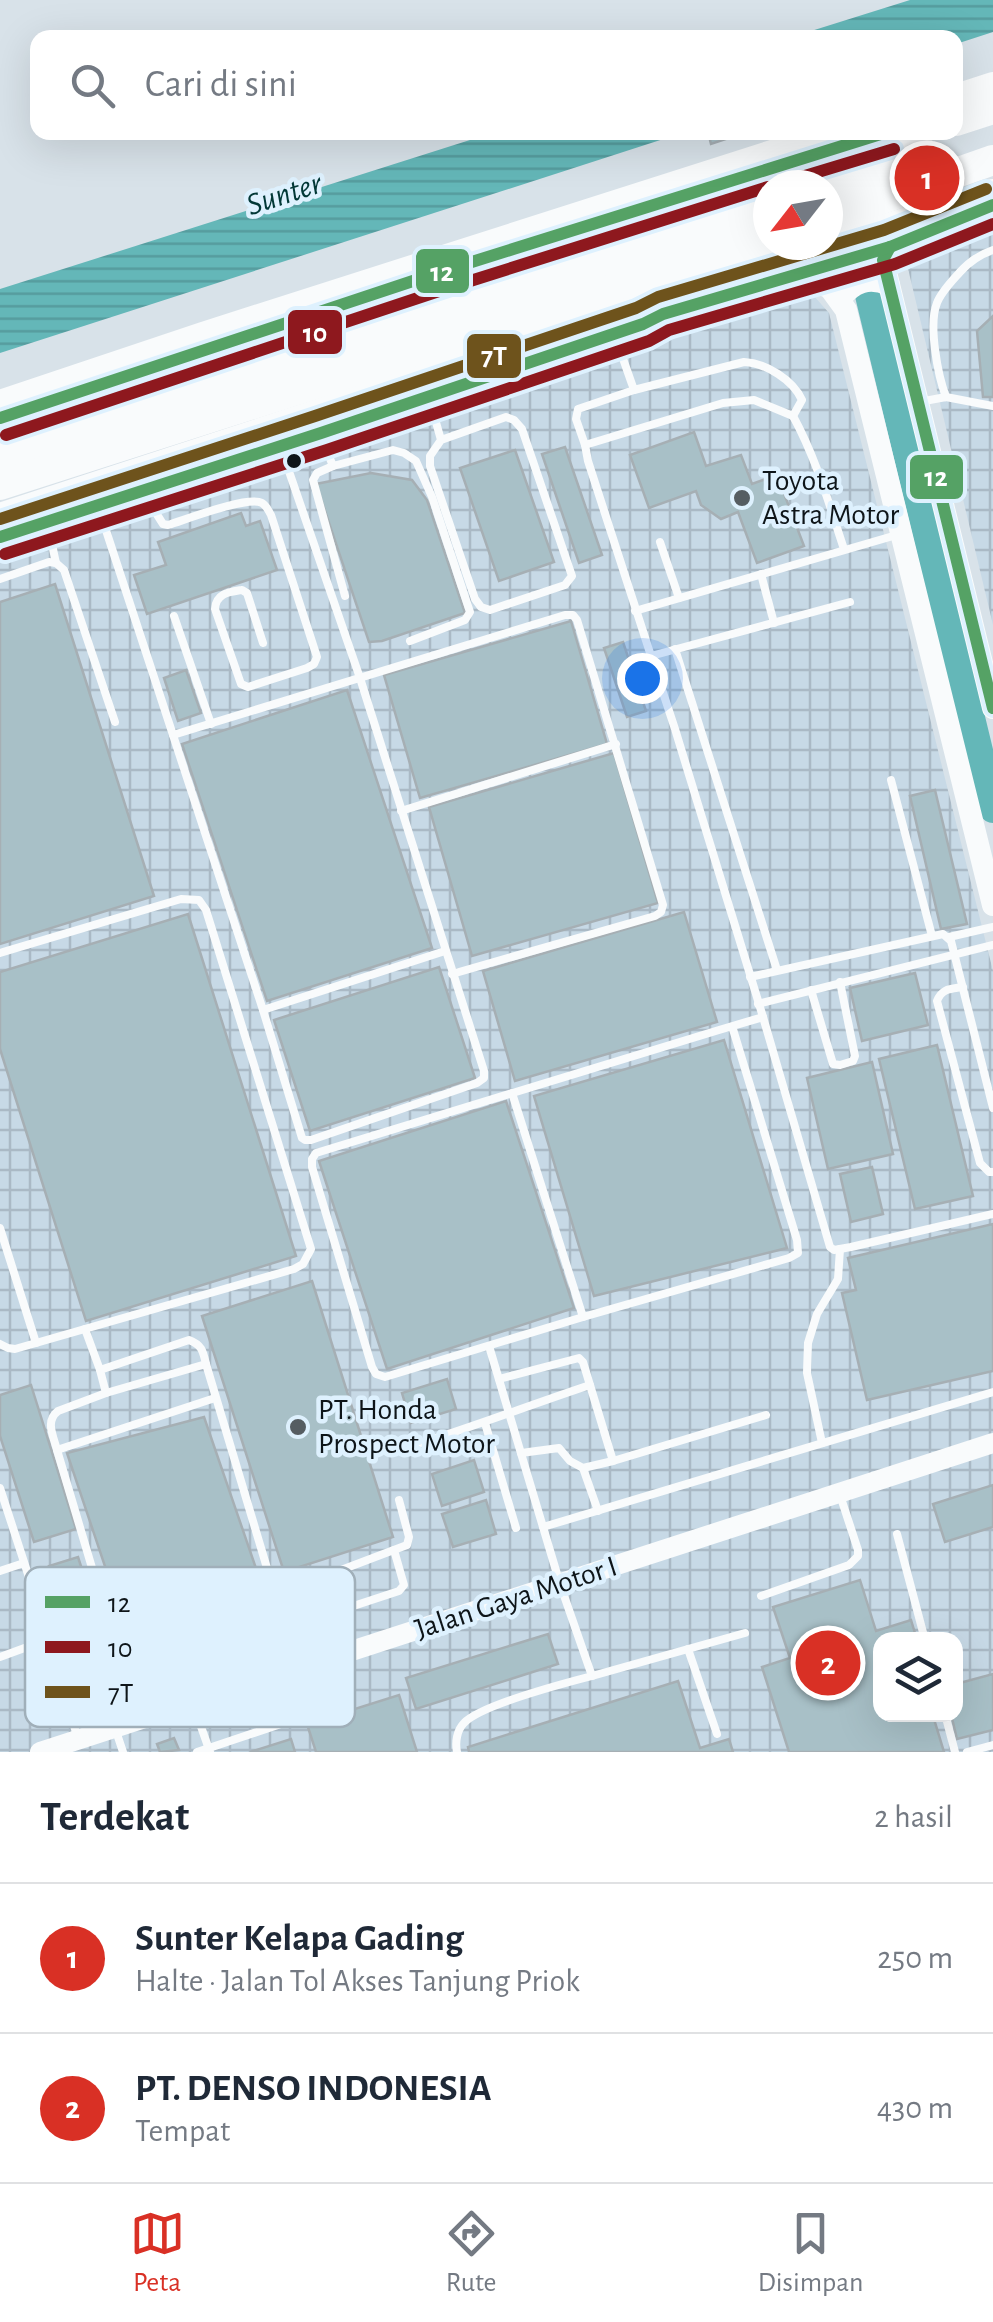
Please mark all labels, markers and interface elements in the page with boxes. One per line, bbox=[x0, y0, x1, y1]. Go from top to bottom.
search box bbox=[30, 30, 963, 140]
icon: search bbox=[65, 58, 120, 113]
text: Cari di sini bbox=[145, 66, 297, 104]
pin: 1 bbox=[894, 140, 960, 216]
water label: Sunter bbox=[242, 166, 327, 221]
north arrow bbox=[753, 170, 843, 260]
line badge: 12 bbox=[414, 247, 471, 295]
text: 12 bbox=[430, 259, 454, 287]
line badge: 10 bbox=[286, 308, 344, 356]
text: 10 bbox=[303, 320, 327, 348]
line badge: 7T bbox=[465, 332, 523, 380]
text: 7T bbox=[481, 343, 507, 371]
unlabelled marker bbox=[284, 451, 304, 471]
line badge: 12 bbox=[908, 453, 965, 501]
text: 12 bbox=[924, 464, 948, 492]
place label: Toyota Astra Motor bbox=[762, 466, 900, 530]
marker: Toyota Astra Motor bbox=[731, 487, 753, 509]
your location bbox=[617, 653, 668, 704]
place label: PT. Honda Prospect Motor bbox=[318, 1395, 495, 1459]
marker: PT. Honda Prospect Motor bbox=[287, 1416, 309, 1438]
street label: Jalan Gaya Motor I bbox=[411, 1551, 621, 1645]
legend bbox=[25, 1567, 355, 1727]
text: 12 bbox=[108, 1590, 130, 1618]
pin: 2 bbox=[796, 1626, 860, 1700]
map controls bbox=[873, 1632, 963, 1722]
button: layers bbox=[873, 1632, 963, 1722]
text: 10 bbox=[108, 1635, 132, 1663]
text: 7T bbox=[108, 1680, 134, 1708]
text: Terdekat bbox=[40, 1796, 189, 1838]
text: 2 hasil bbox=[874, 1801, 953, 1833]
text: Sunter Kelapa Gading bbox=[135, 1920, 464, 1958]
text: 1 bbox=[67, 1942, 78, 1974]
text: 250 m bbox=[877, 1942, 953, 1974]
text: Halte · Jalan Tol Akses Tanjung Priok bbox=[135, 1965, 580, 1997]
text: PT. DENSO INDONESIA bbox=[135, 2070, 492, 2108]
text: 2 bbox=[65, 2092, 80, 2124]
text: 430 m bbox=[877, 2092, 953, 2124]
text: Tempat bbox=[135, 2115, 230, 2147]
tab: Peta bbox=[130, 2206, 185, 2300]
tab: Rute bbox=[444, 2206, 499, 2300]
tab: Disimpan bbox=[758, 2206, 863, 2300]

